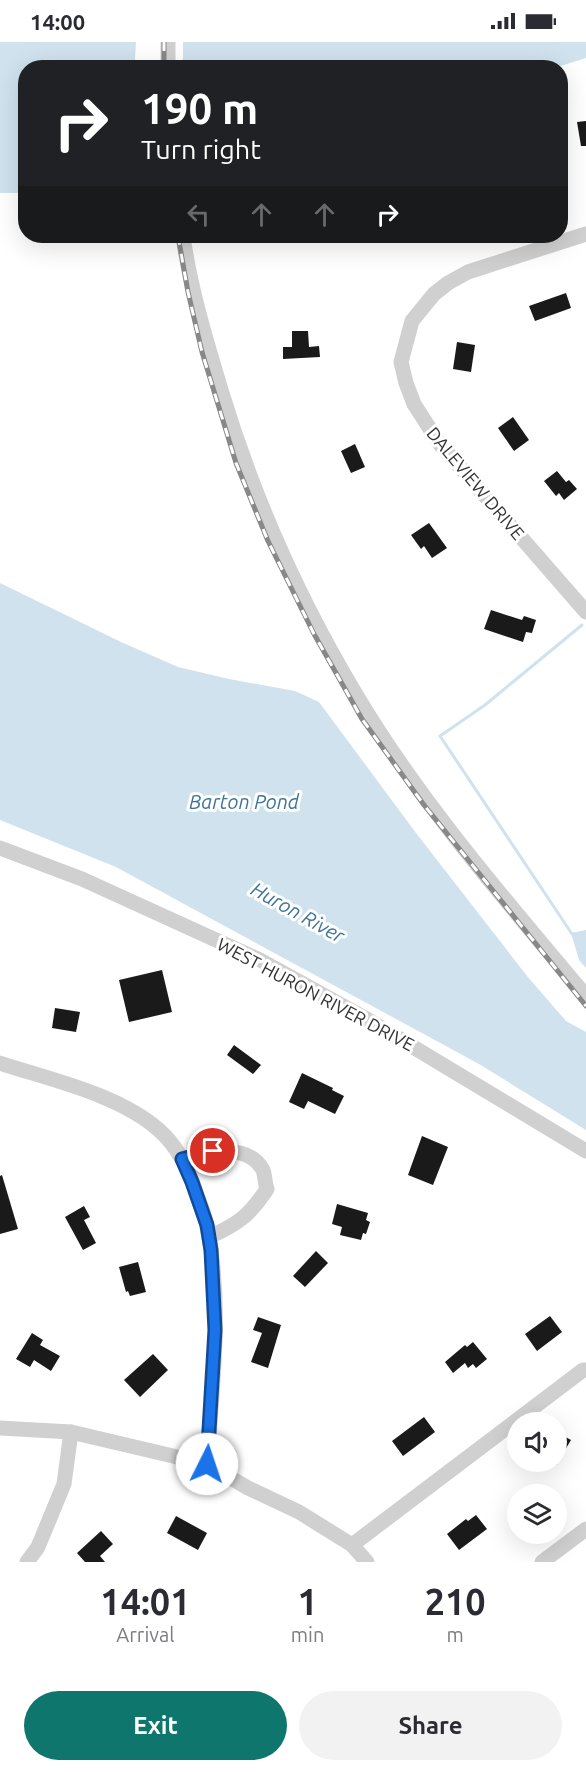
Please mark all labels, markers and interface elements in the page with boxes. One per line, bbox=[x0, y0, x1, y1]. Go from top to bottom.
text: 14:00 bbox=[30, 9, 85, 34]
icon: right bbox=[42, 84, 120, 162]
text: 190 m bbox=[141, 85, 258, 132]
text: Turn right bbox=[141, 134, 261, 164]
icon: left bbox=[182, 198, 215, 231]
icon: ahead bbox=[245, 198, 278, 231]
icon: ahead bbox=[308, 198, 341, 231]
icon: right bbox=[371, 198, 404, 231]
street label: DALEVIEW DRIVE bbox=[423, 423, 529, 543]
water label: Barton Pond bbox=[189, 790, 300, 813]
water label: Huron River bbox=[247, 877, 350, 948]
street label: WEST HURON RIVER DRIVE bbox=[214, 934, 418, 1054]
pin bbox=[187, 1125, 238, 1176]
icon: arrive bbox=[196, 1134, 229, 1167]
map controls bbox=[507, 1412, 567, 1544]
button: sound bbox=[507, 1412, 567, 1472]
position arrow bbox=[175, 1432, 239, 1496]
button: layers bbox=[507, 1484, 567, 1544]
text: 14:01 bbox=[100, 1581, 190, 1622]
text: 1 bbox=[297, 1581, 318, 1622]
text: 210 bbox=[425, 1581, 486, 1622]
text: Arrival bbox=[116, 1623, 175, 1646]
text: min bbox=[291, 1623, 324, 1646]
text: m bbox=[447, 1623, 464, 1646]
button: Exit bbox=[24, 1691, 287, 1760]
button: Share bbox=[299, 1691, 562, 1760]

